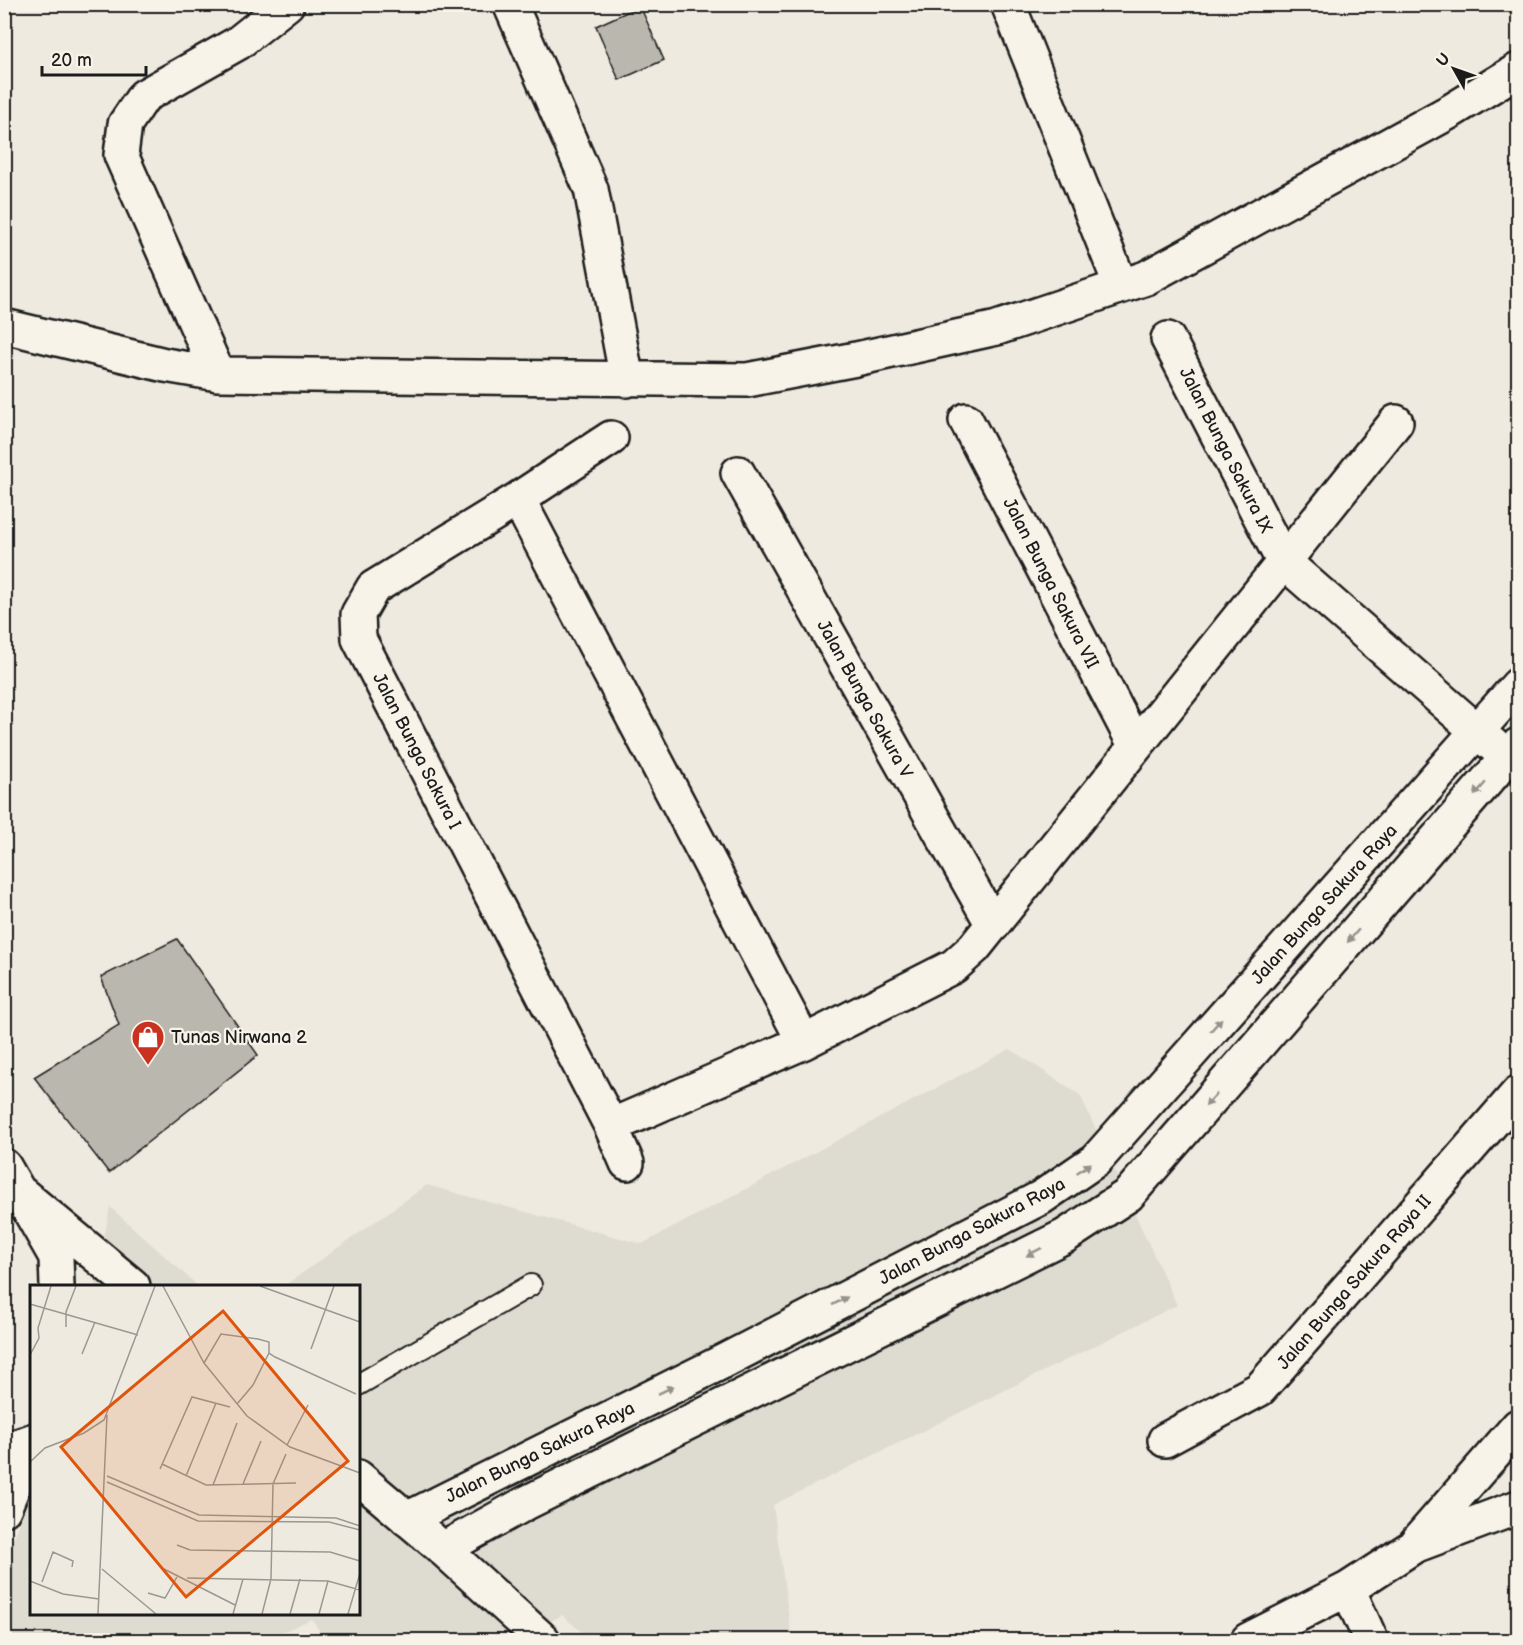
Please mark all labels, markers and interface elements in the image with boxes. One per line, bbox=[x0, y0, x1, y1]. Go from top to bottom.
scale bar bbox=[42, 39, 146, 77]
north arrow bbox=[1424, 39, 1484, 99]
text: 20 m bbox=[51, 50, 92, 71]
text: U bbox=[1433, 50, 1455, 71]
street label: Jalan Bunga Sakura IX bbox=[1175, 364, 1277, 537]
street label: Jalan Bunga Sakura VII bbox=[998, 494, 1103, 672]
street label: Jalan Bunga Sakura V bbox=[812, 617, 917, 782]
street label: Jalan Bunga Sakura I bbox=[368, 670, 465, 833]
one-way arrow bbox=[1474, 781, 1487, 797]
street label: Jalan Bunga Sakura Raya bbox=[1247, 820, 1402, 989]
one-way arrow bbox=[1346, 929, 1360, 944]
one-way arrow bbox=[1209, 1018, 1222, 1033]
shop icon: Tunas Nirwana 2 bbox=[130, 1019, 166, 1066]
place label: Tunas Nirwana 2 bbox=[171, 1027, 307, 1048]
one-way arrow bbox=[1205, 1092, 1218, 1107]
one-way arrow bbox=[1076, 1162, 1092, 1174]
street label: Jalan Bunga Sakura Raya bbox=[876, 1173, 1069, 1289]
street label: Jalan Bunga Sakura Raya II bbox=[1273, 1191, 1436, 1374]
one-way arrow bbox=[1025, 1247, 1042, 1257]
inset map bbox=[30, 1285, 360, 1615]
one-way arrow bbox=[831, 1297, 848, 1306]
one-way arrow bbox=[657, 1385, 674, 1394]
street label: Jalan Bunga Sakura Raya bbox=[442, 1397, 638, 1507]

